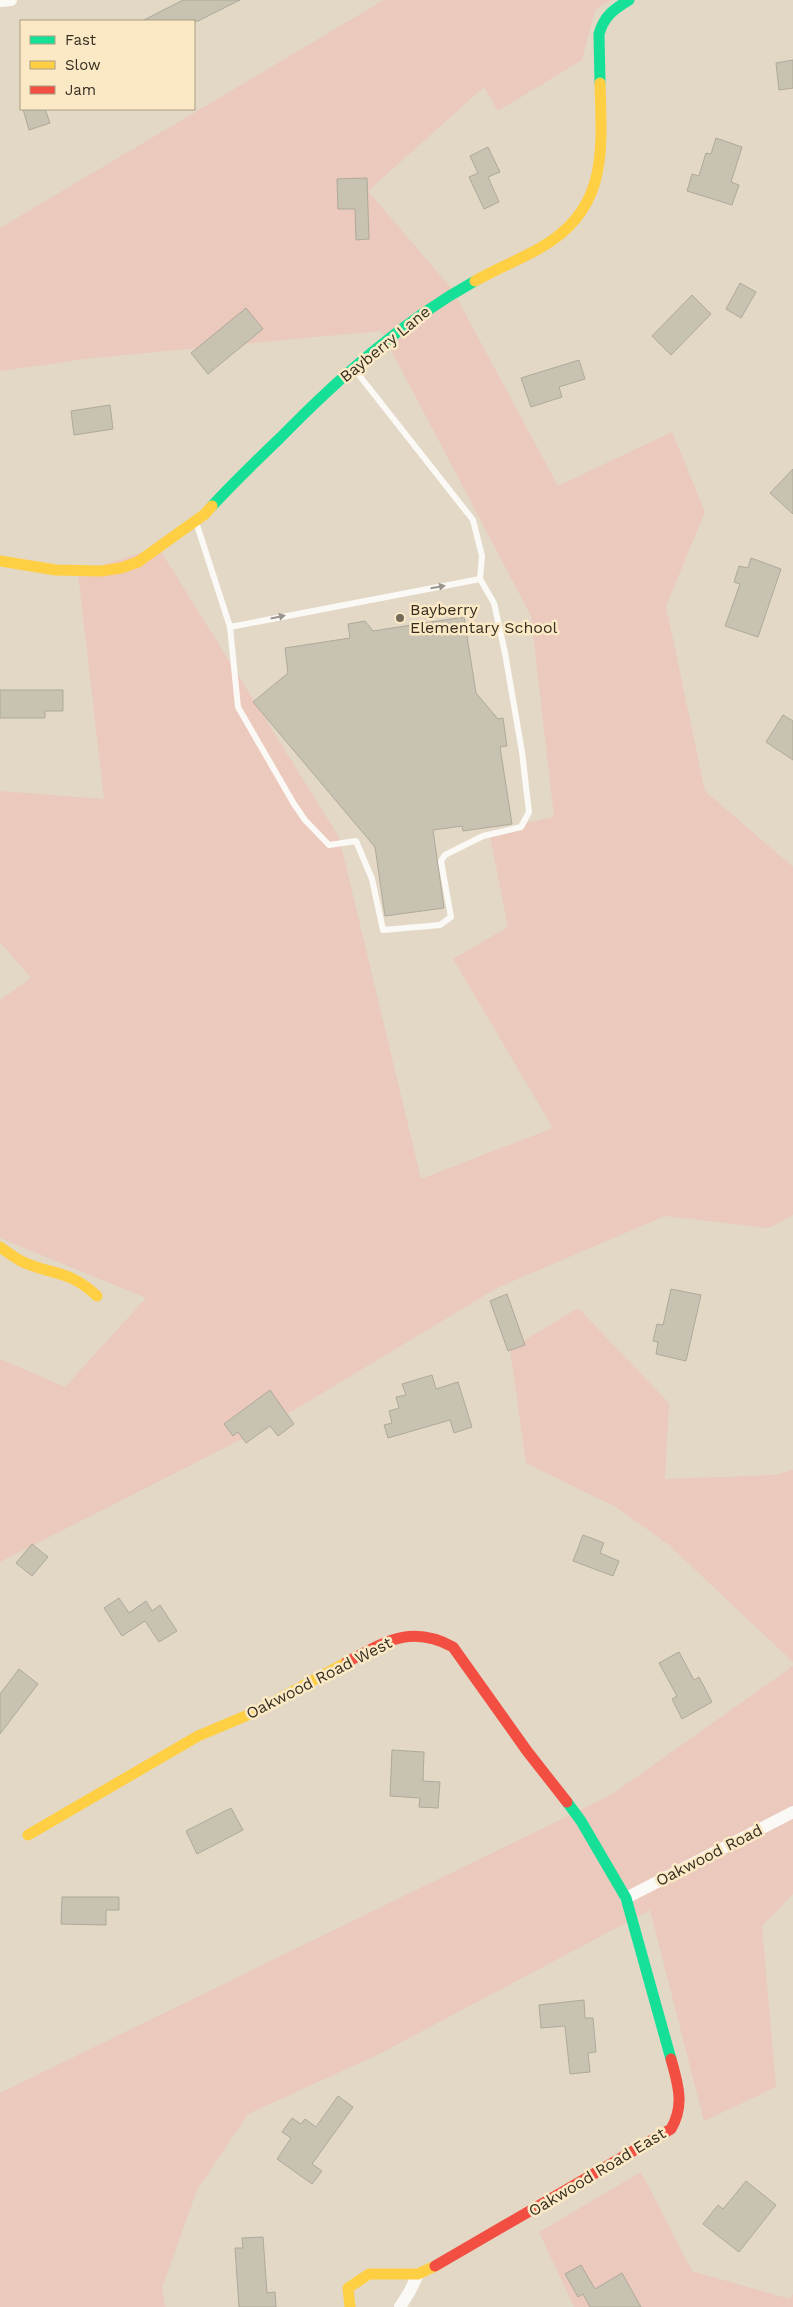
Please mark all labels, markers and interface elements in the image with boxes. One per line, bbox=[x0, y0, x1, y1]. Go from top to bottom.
legend bbox=[20, 20, 195, 110]
text: Fast bbox=[65, 31, 97, 49]
text: Slow bbox=[65, 56, 101, 74]
text: Jam bbox=[65, 81, 96, 99]
street label: Bayberry Lane bbox=[336, 302, 434, 386]
one-way arrow bbox=[430, 583, 446, 591]
place label: Bayberry Elementary School bbox=[410, 600, 558, 637]
marker: Bayberry Elementary School bbox=[394, 612, 406, 624]
one-way arrow bbox=[270, 613, 286, 621]
street label: Oakwood Road West bbox=[243, 1633, 395, 1723]
street label: Oakwood Road bbox=[653, 1820, 765, 1890]
street label: Oakwood Road East bbox=[525, 2123, 669, 2221]

